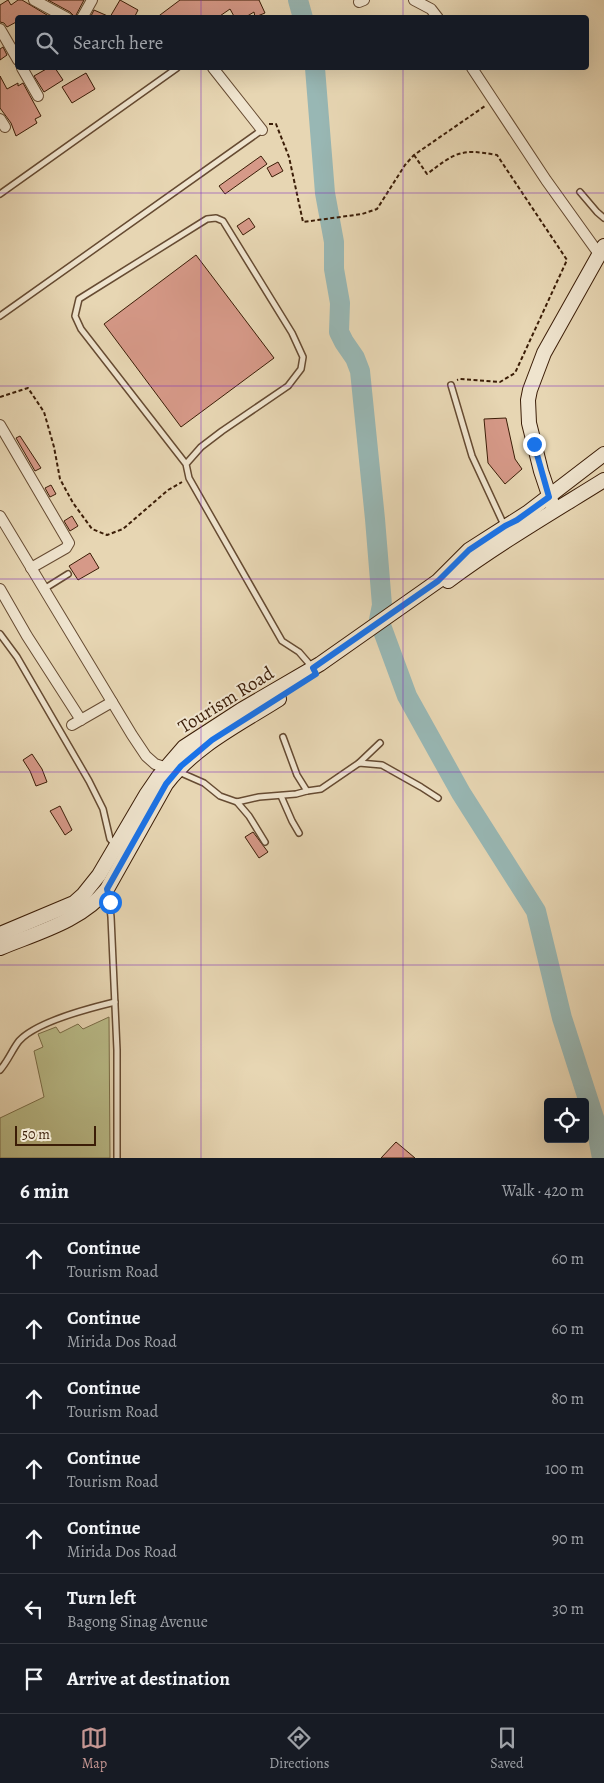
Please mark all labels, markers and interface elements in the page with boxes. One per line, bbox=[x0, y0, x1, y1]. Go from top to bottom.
search box bbox=[15, 15, 589, 70]
icon: search bbox=[33, 29, 61, 57]
text: Search here bbox=[73, 30, 163, 56]
route end bbox=[523, 433, 546, 456]
street label: Tourism Road bbox=[173, 660, 280, 740]
route start bbox=[99, 891, 122, 914]
map controls bbox=[544, 1098, 589, 1143]
button: locate bbox=[544, 1098, 589, 1143]
scale bar bbox=[15, 1123, 96, 1146]
text: 50 m bbox=[22, 1125, 50, 1144]
text: 6 min bbox=[20, 1177, 69, 1205]
text: Walk · 420 m bbox=[502, 1180, 584, 1202]
text: Continue bbox=[67, 1235, 141, 1261]
icon: ahead bbox=[20, 1245, 48, 1273]
text: 60 m bbox=[552, 1248, 584, 1270]
text: Tourism Road bbox=[67, 1261, 158, 1283]
text: Continue bbox=[67, 1305, 141, 1331]
icon: ahead bbox=[20, 1315, 48, 1343]
text: 60 m bbox=[552, 1318, 584, 1340]
text: Mirida Dos Road bbox=[67, 1331, 177, 1353]
text: Continue bbox=[67, 1375, 141, 1401]
icon: ahead bbox=[20, 1385, 48, 1413]
text: 80 m bbox=[551, 1388, 584, 1410]
text: Tourism Road bbox=[67, 1401, 158, 1423]
text: Continue bbox=[67, 1445, 141, 1471]
icon: ahead bbox=[20, 1455, 48, 1483]
text: 100 m bbox=[545, 1458, 584, 1480]
text: Tourism Road bbox=[67, 1471, 158, 1493]
text: Continue bbox=[67, 1515, 141, 1541]
icon: ahead bbox=[20, 1525, 48, 1553]
text: 90 m bbox=[552, 1528, 584, 1550]
text: Mirida Dos Road bbox=[67, 1541, 177, 1563]
text: Turn left bbox=[67, 1585, 136, 1611]
icon: left bbox=[20, 1595, 48, 1623]
text: 30 m bbox=[552, 1598, 584, 1620]
text: Bagong Sinag Avenue bbox=[67, 1611, 208, 1633]
icon: arrive bbox=[20, 1665, 48, 1693]
text: Arrive at destination bbox=[67, 1666, 230, 1692]
tab: Map bbox=[80, 1724, 108, 1773]
tab: Directions bbox=[269, 1724, 329, 1773]
tab: Saved bbox=[490, 1724, 524, 1773]

